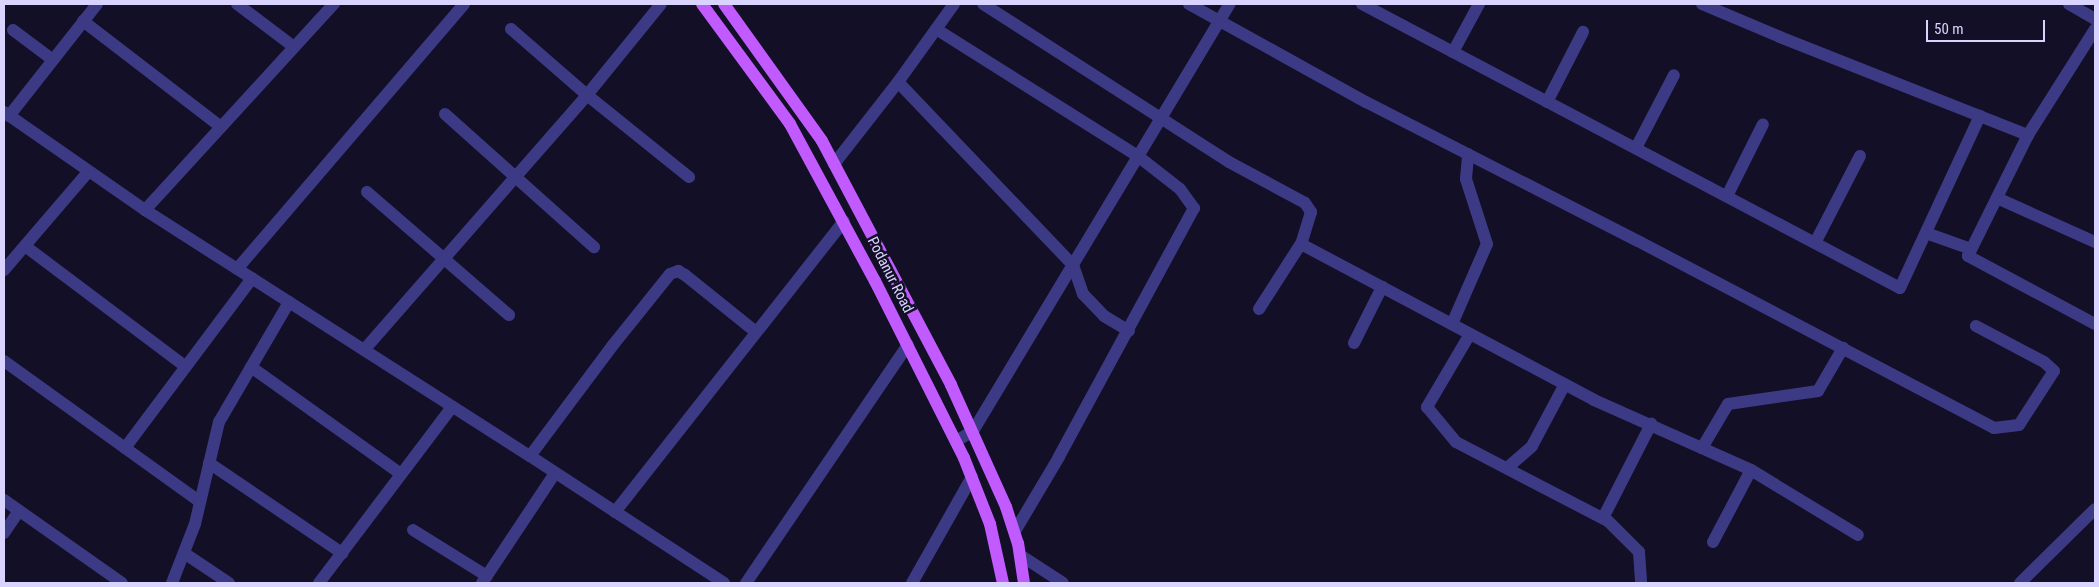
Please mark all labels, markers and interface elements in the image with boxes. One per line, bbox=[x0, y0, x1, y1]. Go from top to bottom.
scale bar bbox=[1929, 10, 2048, 42]
text: 50 m bbox=[1934, 20, 1964, 38]
street label: Podanur Road bbox=[863, 234, 917, 316]

